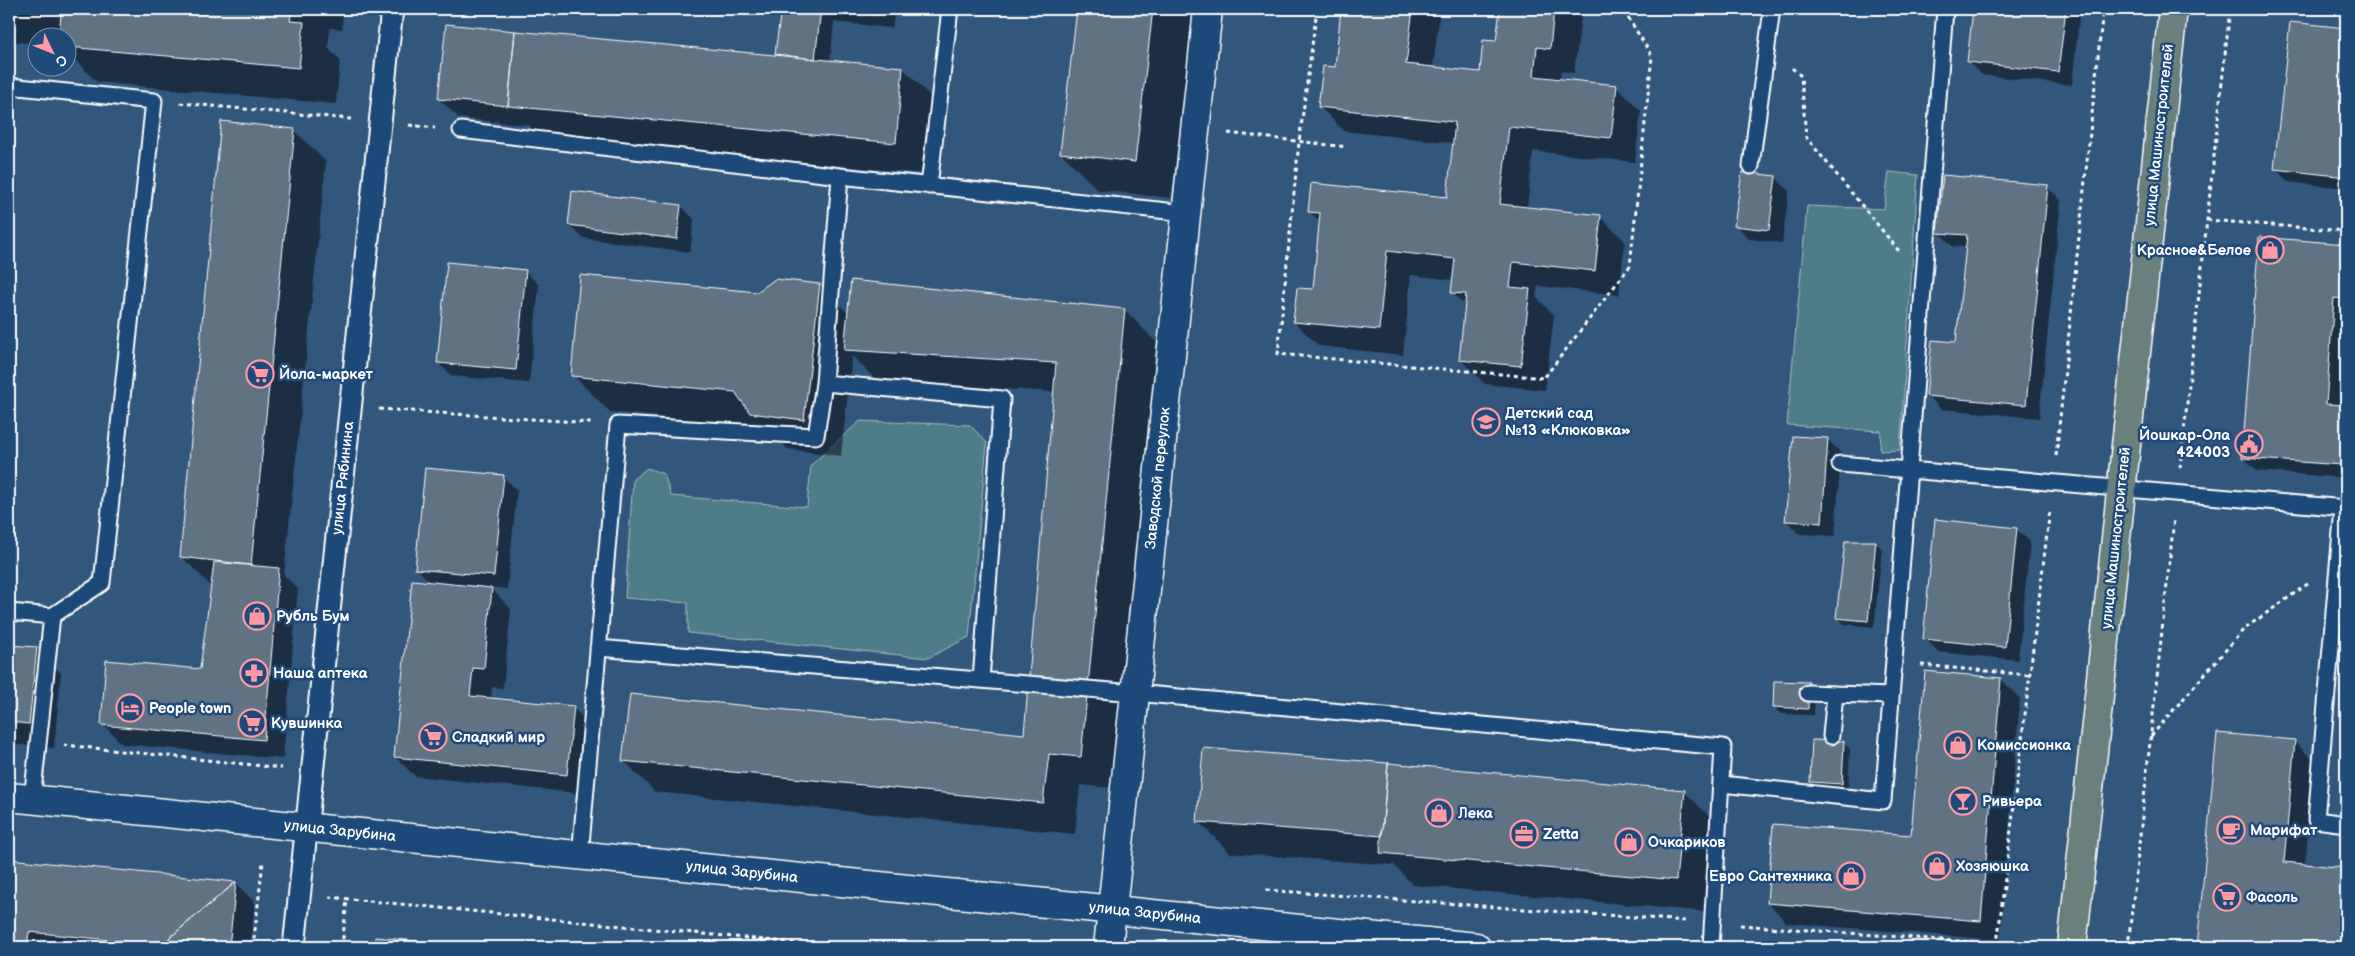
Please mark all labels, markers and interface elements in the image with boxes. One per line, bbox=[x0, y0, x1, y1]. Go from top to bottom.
north arrow bbox=[28, 28, 78, 78]
street label: улица Машиностроителей bbox=[2140, 43, 2178, 227]
text: С bbox=[51, 51, 71, 70]
shop icon: Красное&Белое bbox=[2255, 235, 2285, 265]
place label: Красное&Белое bbox=[2137, 241, 2251, 260]
supermarket icon: Йола-маркет bbox=[245, 359, 275, 389]
place label: Йола-маркет bbox=[279, 364, 374, 384]
place label: Детский сад №13 «Клюковка» bbox=[1505, 404, 1631, 440]
street label: Заводской переулок bbox=[1141, 406, 1175, 550]
school or university icon: Детский сад №13 «Клюковка» bbox=[1471, 407, 1501, 437]
street label: улица Рябинина bbox=[328, 420, 358, 536]
place label: Йошкар-Ола 424003 bbox=[2139, 425, 2230, 462]
public building icon: Йошкар-Ола 424003 bbox=[2234, 429, 2264, 459]
street label: улица Машиностроителей bbox=[2097, 446, 2135, 630]
shop icon: Рубль Бум bbox=[242, 601, 272, 631]
place label: Рубль Бум bbox=[276, 607, 350, 626]
pharmacy icon: Наша аптека bbox=[239, 658, 269, 688]
place label: Наша аптека bbox=[273, 664, 368, 683]
hotel icon: People town bbox=[115, 693, 145, 723]
place label: People town bbox=[149, 699, 231, 718]
supermarket icon: Кувшинка bbox=[237, 708, 267, 738]
place label: Кувшинка bbox=[271, 714, 342, 733]
supermarket icon: Сладкий мир bbox=[418, 722, 448, 752]
place label: Сладкий мир bbox=[452, 728, 545, 747]
shop icon: Комиссионка bbox=[1943, 730, 1973, 760]
place label: Комиссионка bbox=[1977, 736, 2071, 755]
bar icon: Ривьера bbox=[1948, 786, 1978, 816]
place label: Ривьера bbox=[1982, 792, 2042, 811]
shop icon: Лека bbox=[1424, 798, 1454, 828]
place label: Лека bbox=[1457, 804, 1493, 823]
cafe icon: Марифат bbox=[2216, 815, 2246, 845]
street label: улица Зарубина bbox=[283, 816, 397, 846]
office icon: Zetta bbox=[1509, 819, 1539, 849]
place label: Марифат bbox=[2250, 821, 2318, 840]
place label: Zetta bbox=[1543, 825, 1579, 844]
shop icon: Очкариков bbox=[1614, 827, 1644, 857]
place label: Очкариков bbox=[1648, 833, 1726, 852]
shop icon: Хозяюшка bbox=[1922, 851, 1952, 881]
street label: улица Зарубина bbox=[685, 857, 799, 887]
place label: Хозяюшка bbox=[1955, 857, 2029, 876]
shop icon: Евро Сантехника bbox=[1836, 861, 1866, 891]
place label: Евро Сантехника bbox=[1709, 867, 1832, 886]
supermarket icon: Фасоль bbox=[2212, 882, 2242, 912]
place label: Фасоль bbox=[2246, 888, 2298, 907]
street label: улица Зарубина bbox=[1088, 898, 1202, 928]

